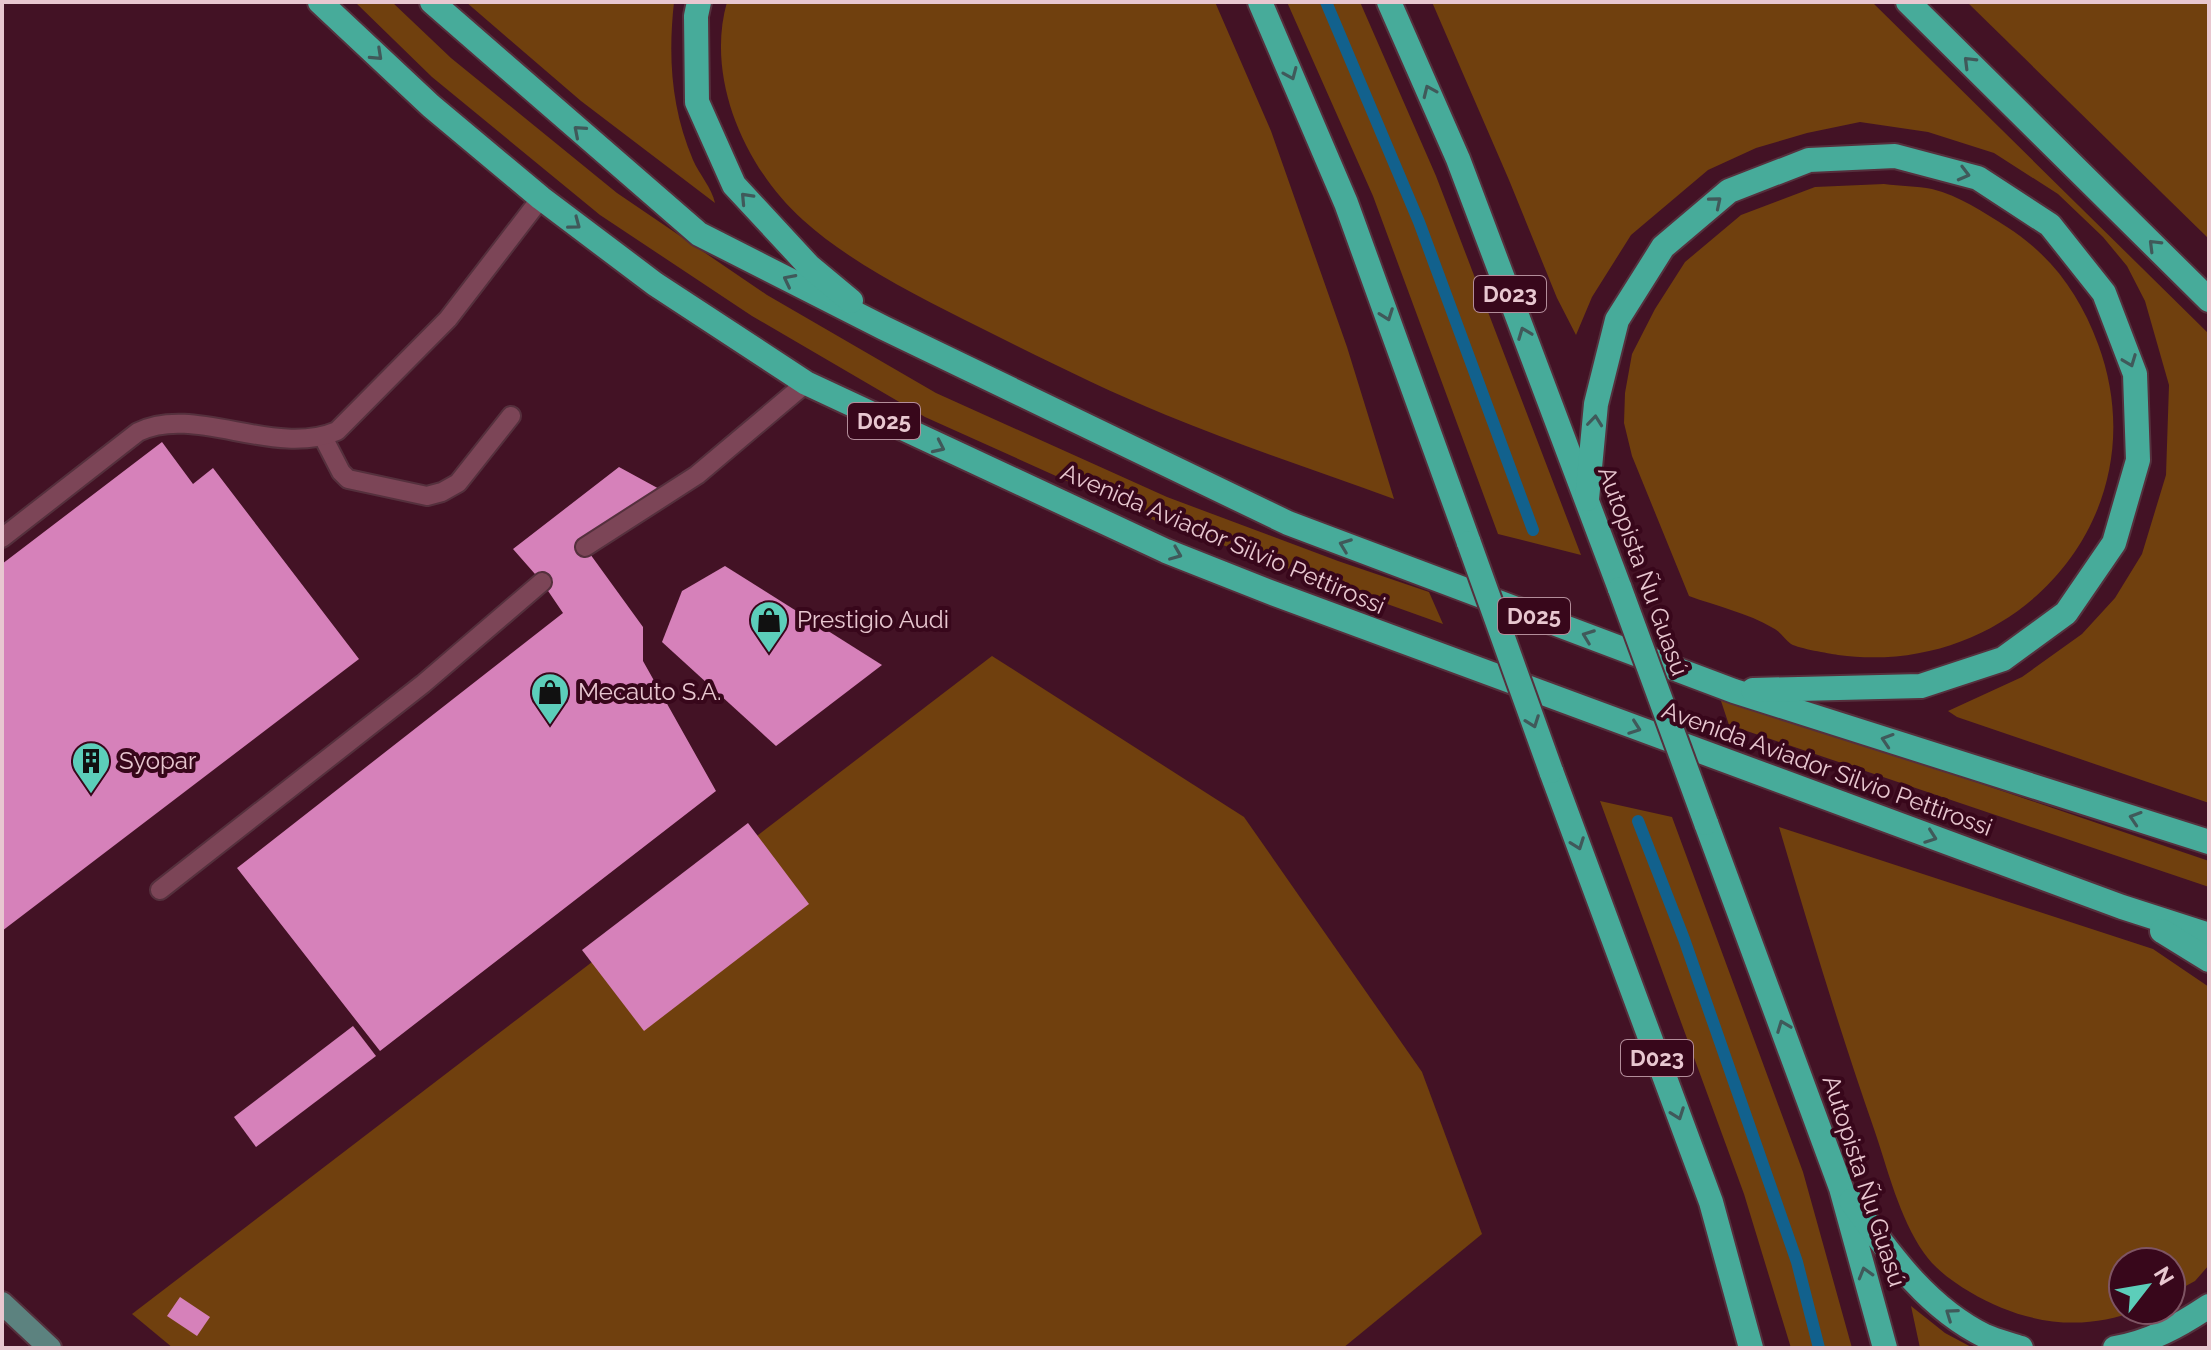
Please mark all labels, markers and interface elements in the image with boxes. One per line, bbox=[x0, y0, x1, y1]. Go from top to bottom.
one-way arrow bbox=[368, 46, 382, 61]
one-way arrow bbox=[1964, 57, 1978, 71]
one-way arrow bbox=[1282, 66, 1298, 80]
one-way arrow bbox=[1422, 85, 1438, 99]
one-way arrow bbox=[573, 126, 588, 140]
one-way arrow bbox=[1957, 165, 1971, 182]
one-way arrow bbox=[740, 193, 755, 207]
one-way arrow bbox=[1707, 197, 1722, 212]
one-way arrow bbox=[566, 214, 581, 228]
one-way arrow bbox=[2148, 240, 2163, 254]
one-way arrow bbox=[783, 274, 798, 290]
road number: D023 bbox=[1474, 276, 1546, 312]
one-way arrow bbox=[1377, 308, 1394, 322]
one-way arrow bbox=[1517, 327, 1534, 341]
one-way arrow bbox=[2120, 353, 2137, 367]
road number: D025 bbox=[848, 403, 920, 439]
one-way arrow bbox=[1586, 414, 1603, 427]
one-way arrow bbox=[931, 437, 945, 453]
street label: Avenida Aviador Silvio Pettirossi bbox=[1057, 457, 1390, 620]
street label: Autopista Ñu Guasú bbox=[1592, 462, 1695, 679]
one-way arrow bbox=[1339, 538, 1353, 554]
one-way arrow bbox=[1168, 545, 1182, 561]
road number: D025 bbox=[1498, 598, 1570, 634]
shop icon: Prestigio Audi bbox=[748, 599, 790, 654]
place label: Prestigio Audi bbox=[797, 605, 949, 634]
one-way arrow bbox=[1582, 629, 1596, 646]
shop icon: Mecauto S.A. bbox=[529, 671, 571, 726]
place label: Mecauto S.A. bbox=[578, 677, 722, 706]
street label: Avenida Aviador Silvio Pettirossi bbox=[1658, 695, 1996, 842]
one-way arrow bbox=[1524, 714, 1540, 728]
one-way arrow bbox=[1627, 718, 1641, 734]
one-way arrow bbox=[1881, 733, 1895, 749]
building icon: Syopar bbox=[70, 740, 112, 795]
place label: Syopar bbox=[119, 746, 197, 775]
one-way arrow bbox=[2128, 811, 2142, 827]
one-way arrow bbox=[1924, 827, 1938, 844]
one-way arrow bbox=[1568, 836, 1585, 850]
one-way arrow bbox=[1776, 1020, 1793, 1034]
road number: D023 bbox=[1621, 1040, 1693, 1076]
street label: Autopista Ñu Guasú bbox=[1817, 1072, 1912, 1290]
one-way arrow bbox=[1668, 1106, 1685, 1120]
north arrow bbox=[2107, 1246, 2187, 1326]
text: N bbox=[2149, 1262, 2180, 1290]
one-way arrow bbox=[1858, 1266, 1874, 1280]
one-way arrow bbox=[1946, 1309, 1960, 1324]

